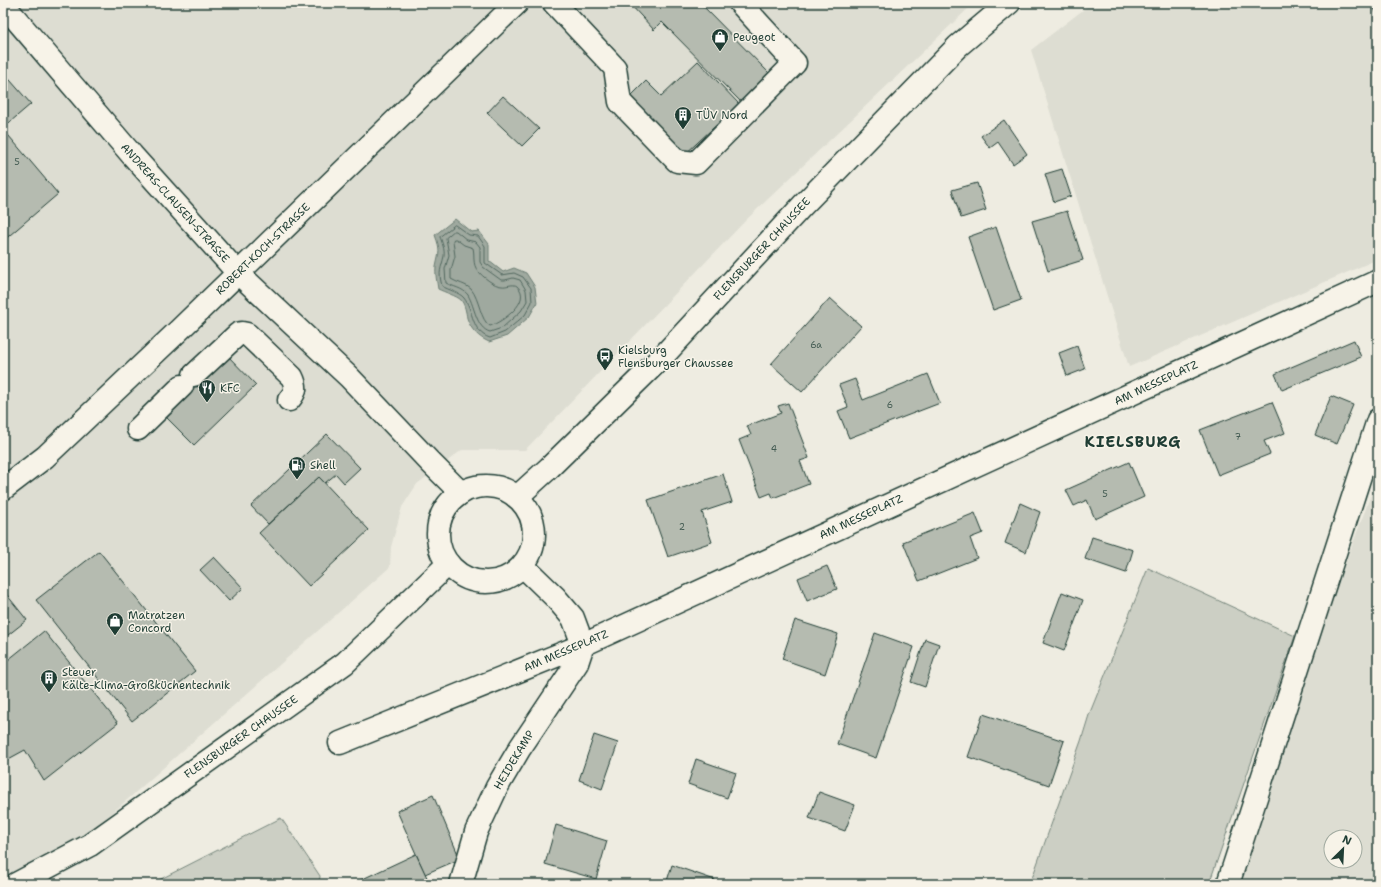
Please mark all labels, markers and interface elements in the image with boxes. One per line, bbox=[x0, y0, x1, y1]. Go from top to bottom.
shop icon: Peugeot bbox=[710, 27, 730, 52]
place label: Peugeot bbox=[733, 30, 776, 45]
building icon: TÜV Nord bbox=[673, 105, 693, 130]
place label: TÜV Nord bbox=[696, 108, 748, 123]
street label: ANDREAS-CLAUSEN-STRASSE bbox=[117, 140, 233, 266]
house number: 5 bbox=[14, 156, 20, 168]
street label: FLENSBURGER CHAUSSEE bbox=[710, 194, 814, 304]
street label: ROBERT-KOCH-STRASSE bbox=[213, 200, 314, 298]
house number: 6a bbox=[810, 339, 822, 351]
place label: Kielsburg Flensburger Chaussee bbox=[618, 343, 733, 371]
bus stop icon: Kielsburg Flensburger Chaussee bbox=[595, 346, 615, 371]
street label: AM MESSEPLATZ bbox=[1112, 357, 1200, 409]
restaurant icon: KFC bbox=[197, 378, 217, 403]
place label: KFC bbox=[220, 381, 240, 396]
house number: 6 bbox=[887, 399, 893, 411]
house number: 7 bbox=[1235, 431, 1241, 443]
district label: KIELSBURG bbox=[1085, 432, 1181, 452]
house number: 4 bbox=[771, 443, 777, 455]
fuel station icon: Shell bbox=[287, 455, 307, 480]
place label: Shell bbox=[310, 458, 336, 473]
house number: 5 bbox=[1102, 488, 1108, 500]
street label: AM MESSEPLATZ bbox=[817, 491, 905, 543]
house number: 2 bbox=[679, 521, 685, 533]
place label: Matratzen Concord bbox=[128, 608, 185, 636]
shop icon: Matratzen Concord bbox=[105, 611, 125, 636]
street label: AM MESSEPLATZ bbox=[521, 626, 611, 676]
place label: Steuer Kälte-Klima-Großküchentechnik bbox=[62, 665, 230, 693]
building icon: Steuer Kälte-Klima-Großküchentechnik bbox=[39, 668, 59, 693]
street label: FLENSBURGER CHAUSSEE bbox=[181, 692, 301, 782]
street label: HEIDEKAMP bbox=[490, 728, 538, 792]
north arrow bbox=[1323, 829, 1363, 869]
text: N bbox=[1340, 832, 1354, 849]

